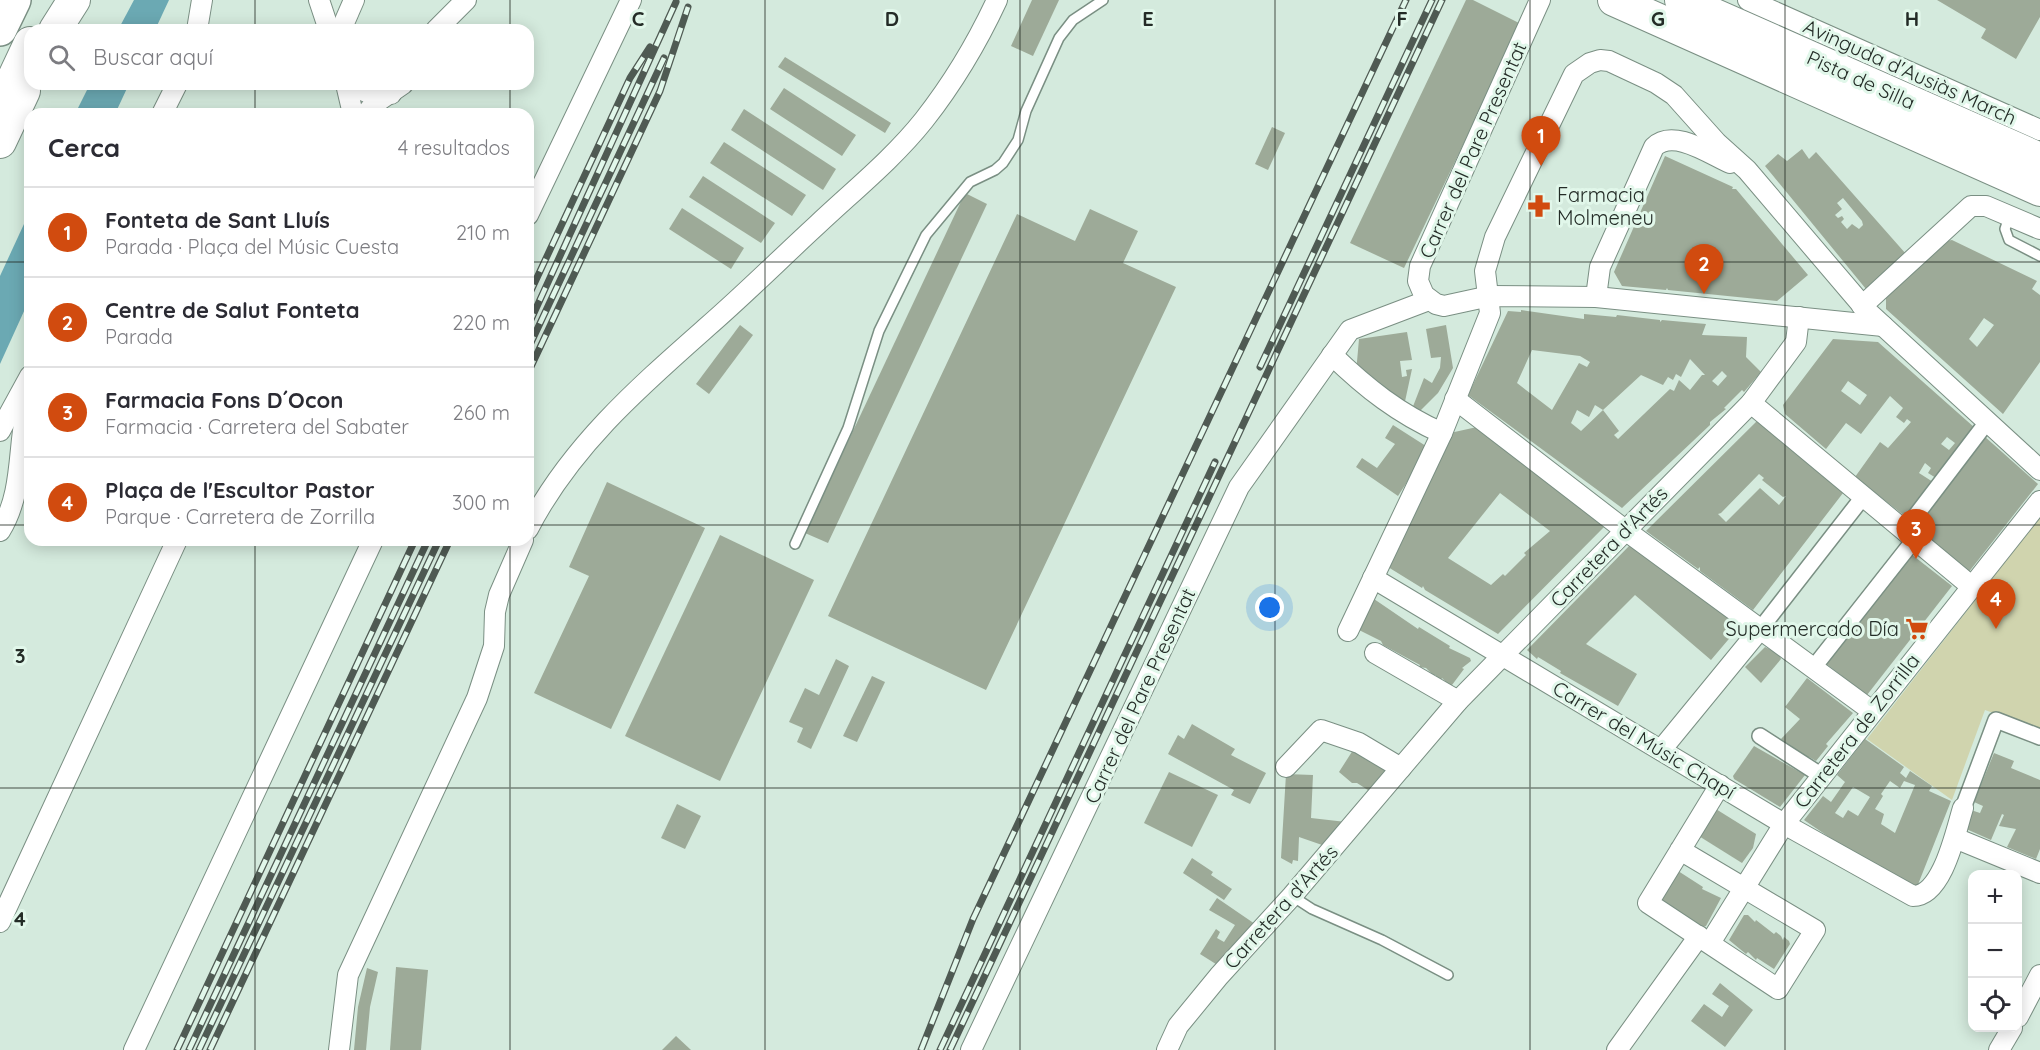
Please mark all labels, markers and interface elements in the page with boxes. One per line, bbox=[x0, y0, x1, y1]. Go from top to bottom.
text: C bbox=[632, 6, 645, 31]
text: D bbox=[885, 6, 899, 31]
text: E bbox=[1142, 6, 1154, 31]
text: F bbox=[1396, 6, 1408, 31]
text: G bbox=[1651, 6, 1665, 31]
text: H bbox=[1905, 6, 1919, 31]
street label: Avinguda d'Ausiàs March bbox=[1800, 13, 2021, 130]
search box bbox=[24, 24, 534, 90]
street label: Carrer del Pare Presentat bbox=[1413, 37, 1532, 262]
icon: search bbox=[45, 41, 78, 74]
text: Buscar aquí bbox=[93, 43, 213, 71]
street label: Pista de Silla bbox=[1803, 45, 1919, 114]
pin: 1 bbox=[1522, 116, 1560, 166]
text: Cerca bbox=[48, 131, 120, 164]
text: 4 resultados bbox=[398, 135, 510, 160]
place label: Farmacia Molmeneu bbox=[1557, 182, 1654, 230]
pharmacy icon: Farmacia Molmeneu bbox=[1526, 193, 1552, 219]
text: Fonteta de Sant Lluís bbox=[105, 206, 330, 234]
text: 1 bbox=[64, 220, 71, 245]
text: 210 m bbox=[456, 220, 510, 245]
text: Parada · Plaça del Músic Cuesta bbox=[105, 234, 399, 259]
pin: 2 bbox=[1684, 244, 1724, 294]
text: Centre de Salut Fonteta bbox=[105, 296, 359, 324]
text: 2 bbox=[62, 310, 73, 335]
text: 220 m bbox=[452, 310, 510, 335]
text: Parada bbox=[105, 324, 173, 349]
text: Farmacia Fons D´Ocon bbox=[105, 386, 343, 414]
text: 3 bbox=[62, 400, 73, 425]
text: 260 m bbox=[453, 400, 510, 425]
text: Farmacia · Carretera del Sabater bbox=[105, 414, 409, 439]
text: Plaça de l'Escultor Pastor bbox=[105, 476, 374, 504]
street label: Carretera d'Artés bbox=[1545, 481, 1673, 612]
text: 4 bbox=[62, 490, 73, 515]
text: 300 m bbox=[452, 490, 510, 515]
text: Parque · Carretera de Zorrilla bbox=[105, 504, 375, 529]
pin: 3 bbox=[1896, 510, 1936, 559]
pin: 4 bbox=[1976, 580, 2016, 629]
street label: Carrer del Pare Presentat bbox=[1079, 584, 1201, 807]
your location bbox=[1255, 593, 1284, 622]
place label: Supermercado Día bbox=[1726, 616, 1899, 641]
supermarket icon: Supermercado Día bbox=[1904, 616, 1930, 642]
text: 3 bbox=[15, 643, 25, 668]
street label: Carretera de Zorrilla bbox=[1789, 648, 1925, 813]
street label: Carrer del Músic Chapí bbox=[1548, 675, 1741, 804]
street label: Carretera d'Artés bbox=[1218, 839, 1343, 974]
map controls bbox=[1968, 870, 2022, 1032]
button: + bbox=[1968, 870, 2022, 924]
text: 4 bbox=[14, 906, 26, 931]
button: − bbox=[1968, 924, 2022, 978]
button: locate bbox=[1968, 978, 2022, 1032]

